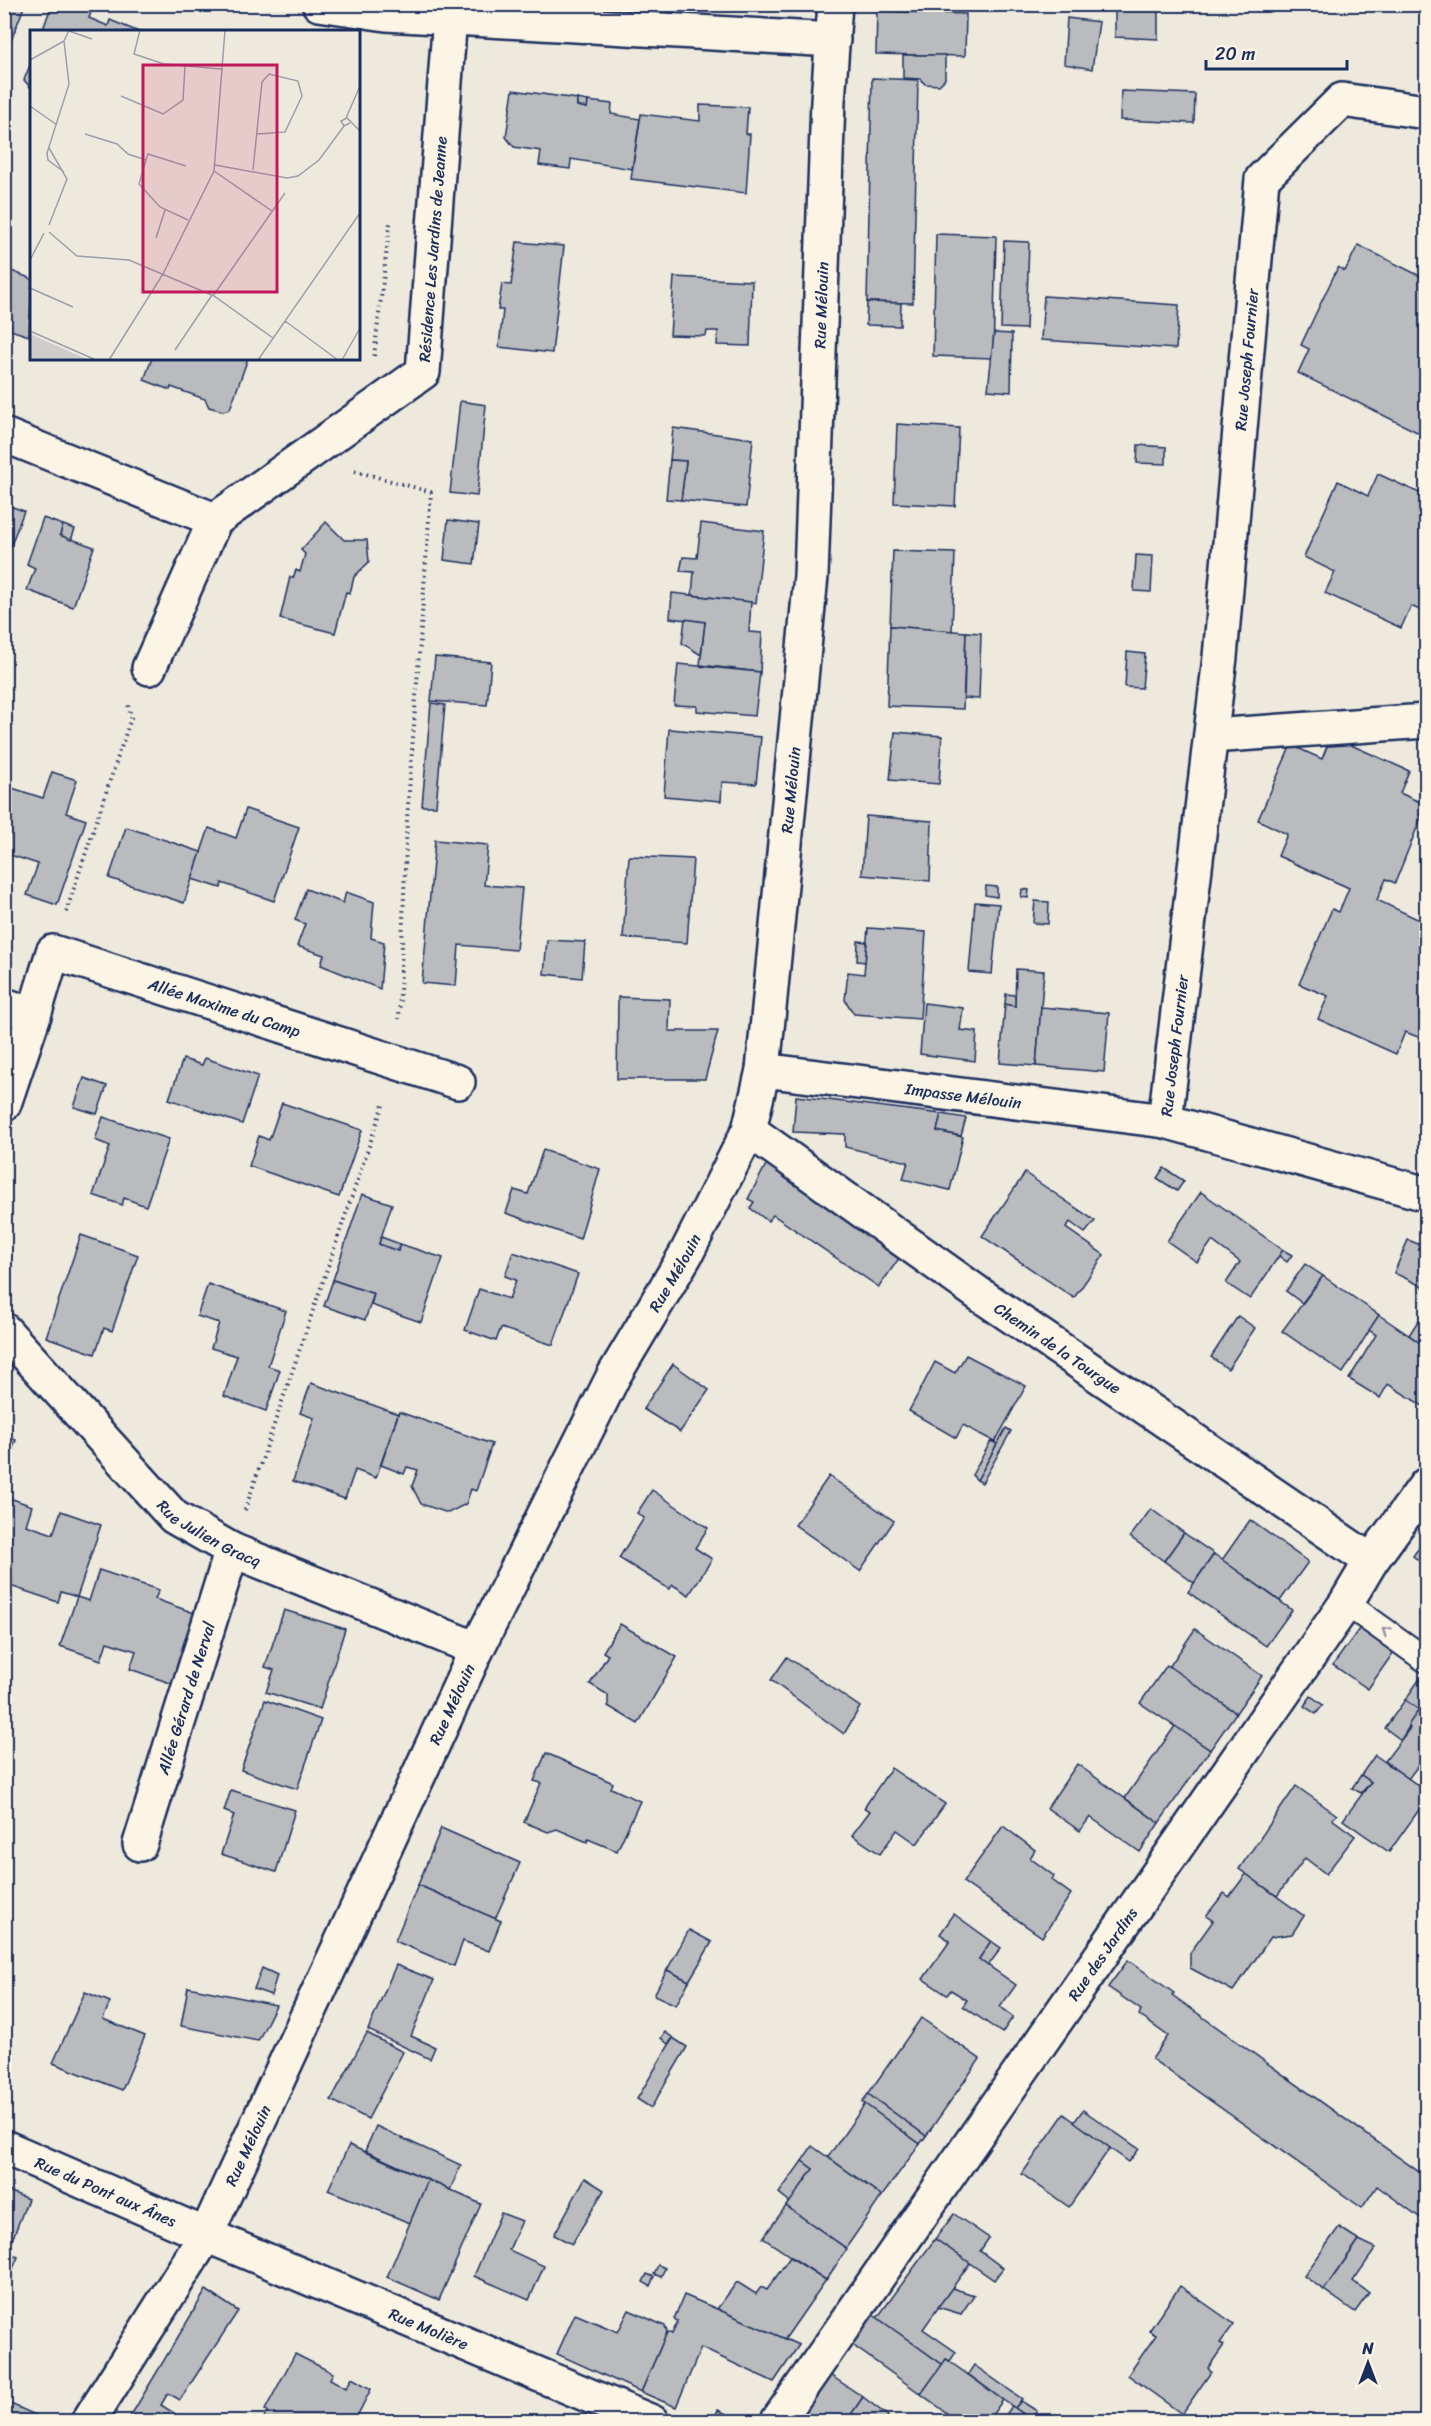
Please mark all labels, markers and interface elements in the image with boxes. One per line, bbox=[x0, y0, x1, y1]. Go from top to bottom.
inset map bbox=[30, 30, 360, 360]
scale bar bbox=[1206, 33, 1347, 71]
text: 20 m bbox=[1215, 38, 1255, 70]
street label: Résidence Les Jardins de Jeanne bbox=[410, 135, 456, 363]
street label: Rue Mélouin bbox=[805, 261, 837, 349]
street label: Rue Joseph Fournier bbox=[1226, 286, 1267, 432]
street label: Rue Mélouin bbox=[772, 745, 809, 835]
street label: Allée Maxime du Camp bbox=[144, 969, 305, 1046]
street label: Rue Joseph Fournier bbox=[1152, 972, 1197, 1118]
street label: Impasse Mélouin bbox=[902, 1074, 1023, 1118]
street label: Rue Mélouin bbox=[641, 1228, 709, 1318]
street label: Chemin de la Tourgue bbox=[988, 1294, 1127, 1402]
street label: Rue Julien Gracq bbox=[149, 1493, 265, 1575]
street label: Allée Gérard de Nerval bbox=[148, 1618, 224, 1779]
one-way arrow bbox=[1382, 1627, 1393, 1638]
street label: Rue Mélouin bbox=[421, 1659, 483, 1750]
street label: Rue des Jardins bbox=[1060, 1901, 1146, 2007]
street label: Rue Mélouin bbox=[217, 2100, 279, 2191]
street label: Rue du Pont aux Ânes bbox=[30, 2148, 181, 2236]
street label: Rue Molière bbox=[384, 2299, 473, 2359]
north arrow bbox=[1338, 2333, 1398, 2393]
text: N bbox=[1361, 2334, 1374, 2363]

